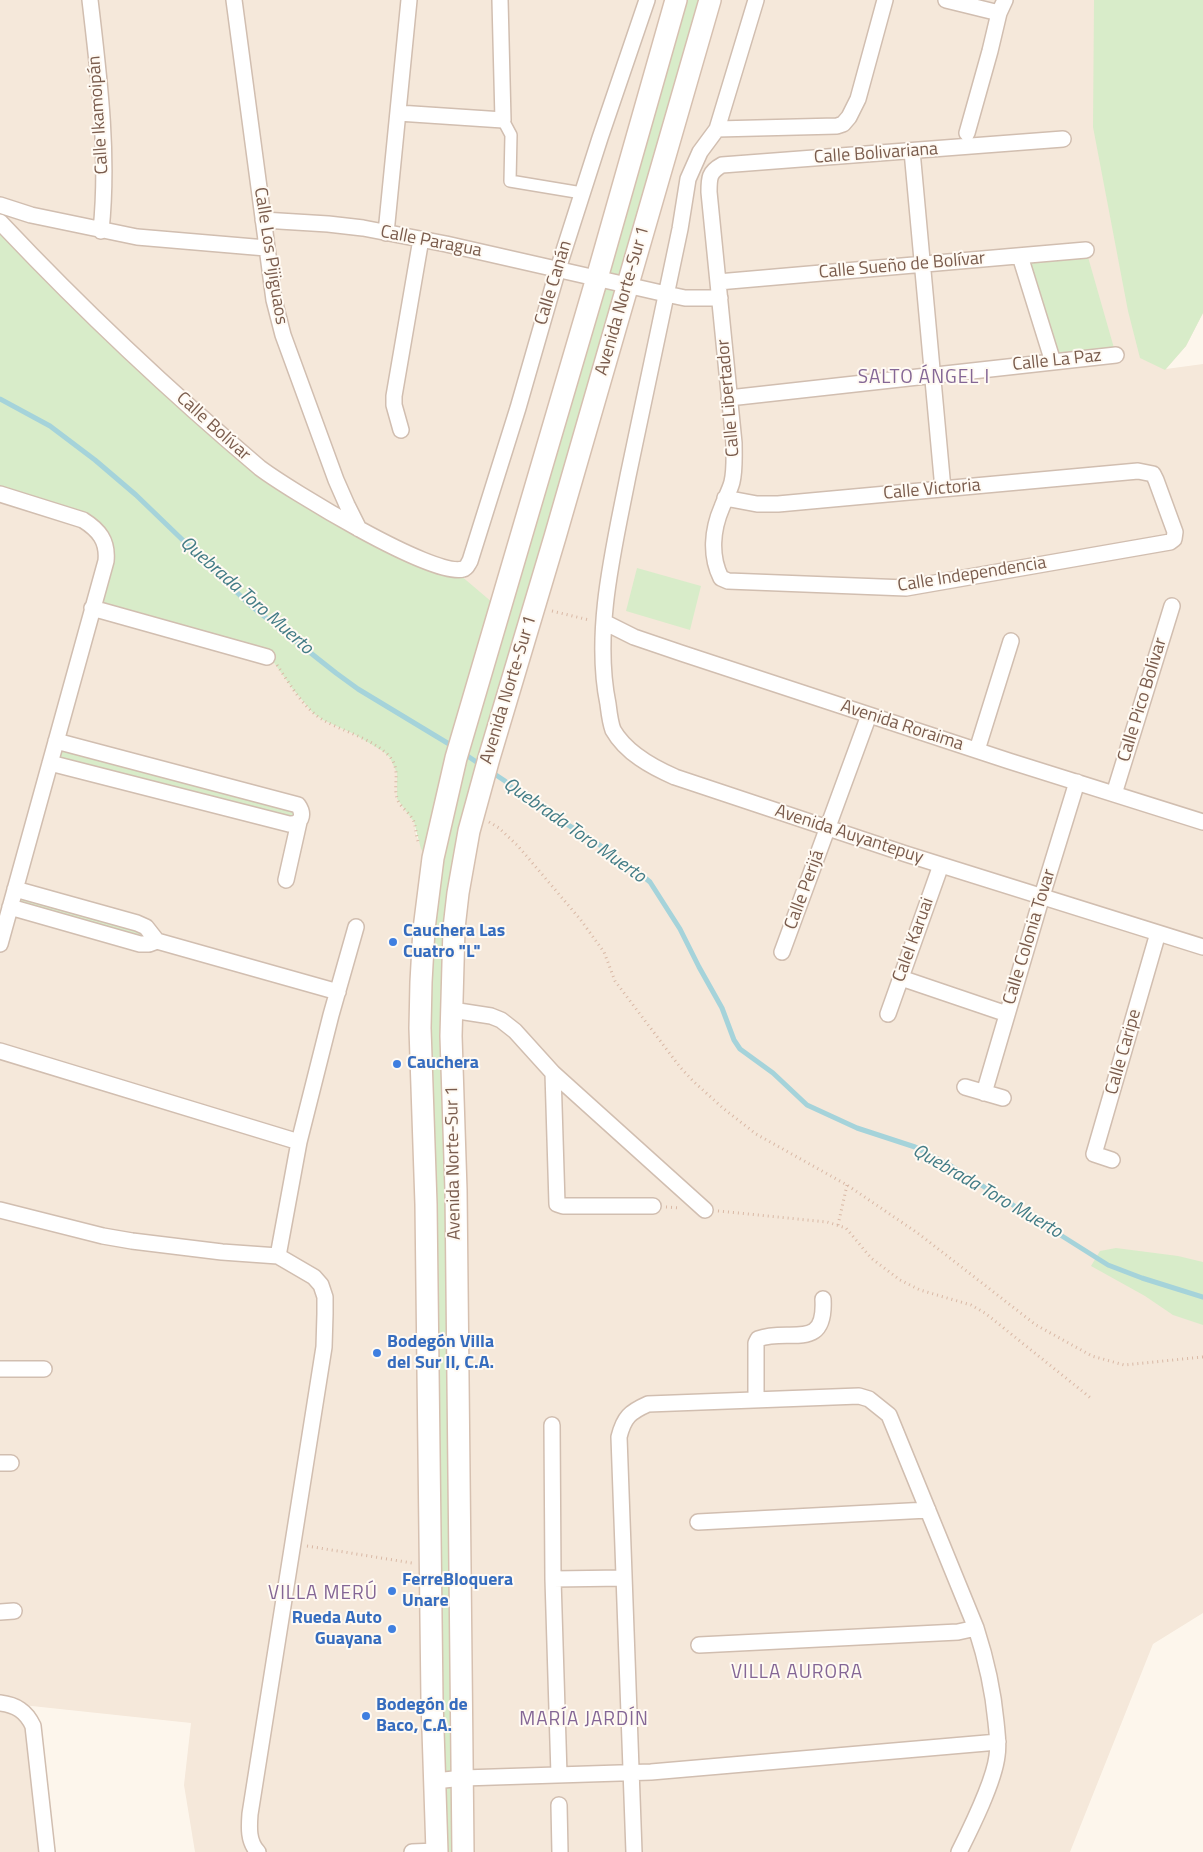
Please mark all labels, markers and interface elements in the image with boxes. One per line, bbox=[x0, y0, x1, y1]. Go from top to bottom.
street label: Calle Ikamoipán bbox=[84, 55, 114, 175]
street label: Calle Bolivariana bbox=[813, 139, 939, 169]
street label: Calle Los Pijiguaos bbox=[248, 186, 292, 326]
street label: Calle Paragua bbox=[378, 222, 484, 262]
street label: Avenida Norte-Sur 1 bbox=[591, 224, 655, 378]
street label: Calle Canán bbox=[531, 238, 577, 328]
street label: Calle Sueño de Bolívar bbox=[818, 248, 986, 284]
street label: Calle Libertador bbox=[713, 338, 745, 458]
street label: Calle La Paz bbox=[1011, 346, 1103, 376]
district label: SALTO ÁNGEL I bbox=[856, 367, 992, 389]
street label: Calle Bolívar bbox=[171, 388, 255, 466]
street label: Calle Victoria bbox=[883, 475, 981, 505]
water label: Quebrada Toro Muerto bbox=[175, 532, 317, 660]
street label: Calle Independencia bbox=[896, 553, 1048, 597]
street label: Avenida Norte-Sur 1 bbox=[476, 613, 542, 767]
street label: Calle Pico Bolívar bbox=[1114, 635, 1172, 765]
street label: Avenida Roraima bbox=[838, 696, 966, 756]
water label: Quebrada Toro Muerto bbox=[498, 773, 650, 889]
street label: Avenida Auyantepuy bbox=[772, 801, 926, 869]
street label: Calle Perijá bbox=[781, 847, 829, 933]
street label: Calle Colonia Tovar bbox=[999, 867, 1061, 1007]
street label: Calel Karuai bbox=[889, 895, 939, 985]
place label: Cauchera Las Cuatro "L" bbox=[403, 921, 505, 964]
marker: Cauchera Las Cuatro "L" bbox=[387, 936, 399, 948]
street label: Calle Caripe bbox=[1102, 1007, 1146, 1097]
place label: Cauchera bbox=[407, 1053, 479, 1075]
marker: Cauchera bbox=[391, 1058, 403, 1070]
street label: Avenida Norte-Sur 1 bbox=[442, 1086, 466, 1240]
water label: Quebrada Toro Muerto bbox=[908, 1140, 1066, 1244]
place label: Bodegón Villa del Sur II, C.A. bbox=[387, 1332, 494, 1375]
marker: Bodegón Villa del Sur II, C.A. bbox=[371, 1347, 383, 1359]
place label: FerreBloquera Unare bbox=[402, 1570, 513, 1612]
district label: VILLA MERÚ bbox=[267, 1583, 379, 1605]
marker: FerreBloquera Unare bbox=[386, 1585, 398, 1597]
place label: Rueda Auto Guayana bbox=[292, 1608, 382, 1650]
marker: Rueda Auto Guayana bbox=[386, 1623, 398, 1635]
district label: VILLA AURORA bbox=[729, 1662, 865, 1684]
place label: Bodegón de Baco, C.A. bbox=[376, 1695, 468, 1738]
district label: MARÍA JARDÍN bbox=[518, 1709, 650, 1731]
marker: Bodegón de Baco, C.A. bbox=[360, 1710, 372, 1722]

